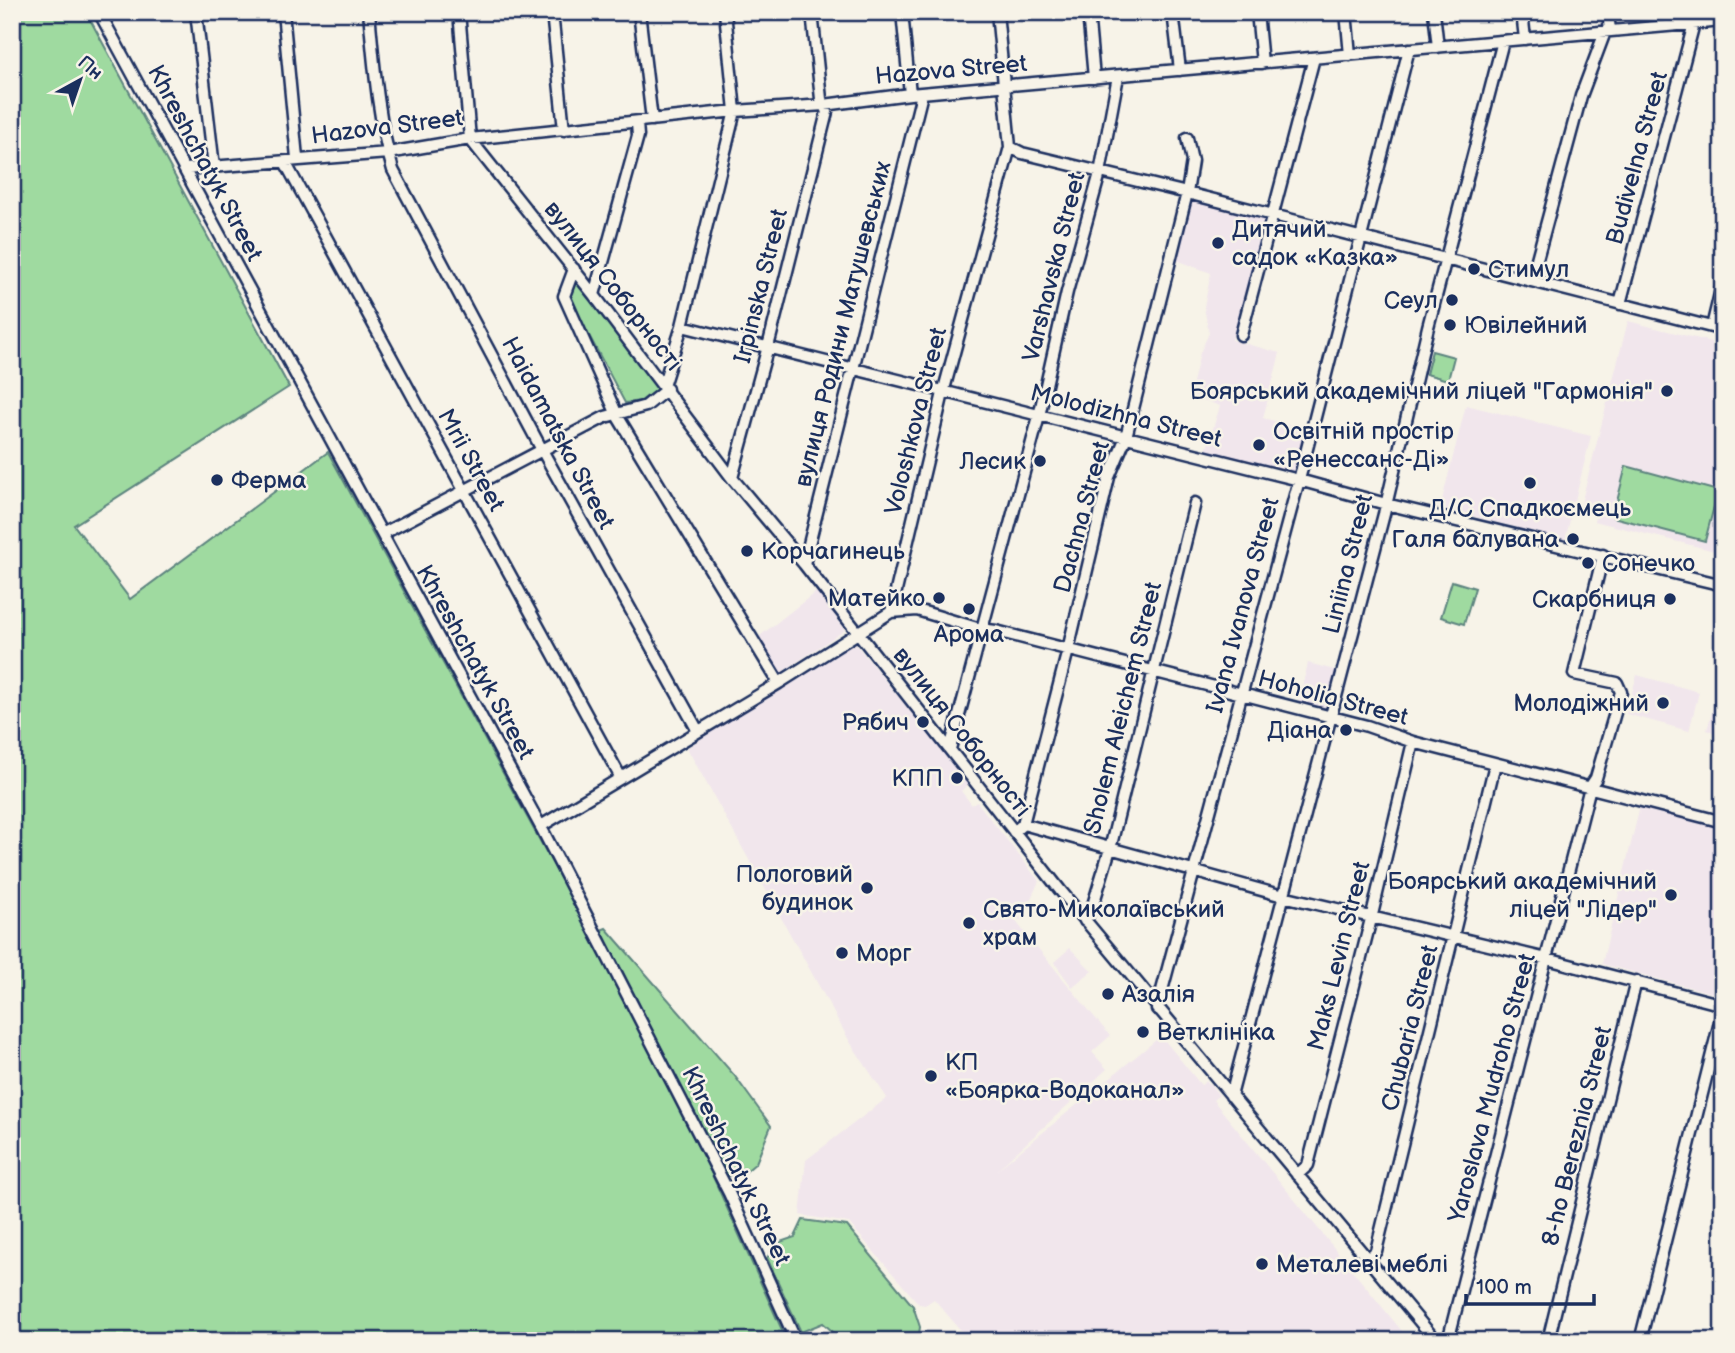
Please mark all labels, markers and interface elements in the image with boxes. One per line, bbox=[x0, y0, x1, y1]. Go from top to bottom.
north arrow bbox=[46, 46, 116, 116]
street label: Hazova Street bbox=[874, 49, 1029, 91]
text: Пн bbox=[73, 51, 107, 85]
street label: Khreshchatyk Street bbox=[141, 60, 269, 267]
street label: Budivelna Street bbox=[1600, 68, 1674, 248]
street label: Hazova Street bbox=[310, 103, 465, 151]
street label: вулиця Родини Матушевських bbox=[788, 158, 898, 490]
street label: Varshavska Street bbox=[1016, 169, 1092, 365]
street label: вулиця Соборності bbox=[538, 195, 688, 377]
street label: Irpinska Street bbox=[728, 205, 794, 366]
place label: Дитячий садок «Казка» bbox=[1232, 215, 1398, 272]
marker: Дитячий садок «Казка» bbox=[1210, 235, 1226, 251]
place label: Стимул bbox=[1488, 255, 1569, 284]
marker: Стимул bbox=[1466, 261, 1482, 277]
place label: Сеул bbox=[1384, 286, 1438, 315]
marker: Сеул bbox=[1444, 292, 1460, 308]
place label: Ювілейний bbox=[1464, 311, 1587, 340]
marker: Ювілейний bbox=[1442, 317, 1458, 333]
street label: Voloshkova Street bbox=[879, 324, 953, 518]
street label: Haidamatska Street bbox=[495, 332, 621, 535]
place label: Боярський академічний ліцей "Гармонія" bbox=[1190, 377, 1653, 406]
street label: Molodizhna Street bbox=[1027, 378, 1225, 454]
marker: Боярський академічний ліцей "Гармонія" bbox=[1659, 383, 1675, 399]
street label: Mrii Street bbox=[431, 404, 511, 517]
place label: Освітній простір «Ренессанс-Ді» bbox=[1273, 417, 1454, 474]
street label: Dachna Street bbox=[1048, 437, 1116, 596]
marker: Освітній простір «Ренессанс-Ді» bbox=[1251, 437, 1267, 453]
place label: Лесик bbox=[958, 447, 1026, 476]
marker: Лесик bbox=[1032, 453, 1048, 469]
place label: Ферма bbox=[231, 466, 306, 495]
marker: Ферма bbox=[209, 472, 225, 488]
marker: Д/С Спадкоємець bbox=[1522, 475, 1538, 491]
street label: Liniina Street bbox=[1317, 490, 1380, 637]
street label: Ivana Ivanova Street bbox=[1200, 493, 1286, 716]
place label: Д/С Спадкоємець bbox=[1429, 494, 1631, 523]
place label: Галя балувана bbox=[1392, 525, 1559, 554]
marker: Галя балувана bbox=[1565, 531, 1581, 547]
place label: Корчагинець bbox=[761, 537, 905, 566]
marker: Корчагинець bbox=[739, 543, 755, 559]
place label: Сонечко bbox=[1602, 549, 1695, 578]
marker: Сонечко bbox=[1580, 555, 1596, 571]
street label: Khreshchatyk Street bbox=[410, 560, 541, 765]
street label: Sholem Aleichem Street bbox=[1078, 578, 1169, 837]
place label: Матейко bbox=[828, 584, 925, 613]
place label: Скарбниця bbox=[1532, 585, 1656, 614]
marker: Матейко bbox=[931, 590, 947, 606]
marker: Скарбниця bbox=[1662, 591, 1678, 607]
marker: Арома bbox=[961, 601, 977, 617]
place label: Арома bbox=[933, 620, 1004, 649]
street label: вулиця Соборності bbox=[887, 641, 1037, 823]
street label: Hoholia Street bbox=[1255, 664, 1412, 732]
place label: Молодіжний bbox=[1513, 689, 1649, 718]
marker: Молодіжний bbox=[1655, 695, 1671, 711]
place label: Рябич bbox=[842, 708, 909, 737]
marker: Рябич bbox=[915, 714, 931, 730]
place label: Діана bbox=[1267, 716, 1332, 745]
marker: Діана bbox=[1338, 722, 1354, 738]
place label: КПП bbox=[892, 764, 943, 793]
marker: КПП bbox=[949, 770, 965, 786]
street label: Maks Levin Street bbox=[1301, 858, 1377, 1054]
place label: Пологовий будинок bbox=[736, 860, 853, 917]
place label: Боярський академічний ліцей "Лідер" bbox=[1387, 867, 1657, 924]
marker: Пологовий будинок bbox=[859, 880, 875, 896]
marker: Боярський академічний ліцей "Лідер" bbox=[1663, 887, 1679, 903]
place label: Свято-Миколаївський храм bbox=[983, 895, 1225, 952]
marker: Свято-Миколаївський храм bbox=[961, 915, 977, 931]
place label: Морг bbox=[856, 939, 912, 968]
street label: Chubaria Street bbox=[1375, 941, 1445, 1114]
marker: Морг bbox=[834, 945, 850, 961]
street label: Yaroslava Mudroho Street bbox=[1442, 949, 1542, 1227]
place label: Азалія bbox=[1121, 980, 1195, 1009]
marker: Азалія bbox=[1100, 986, 1116, 1002]
place label: Ветклініка bbox=[1157, 1018, 1275, 1047]
street label: 8-ho Bereznia Street bbox=[1536, 1023, 1618, 1249]
marker: Ветклініка bbox=[1135, 1024, 1151, 1040]
place label: КП «Боярка-Водоканал» bbox=[945, 1048, 1185, 1105]
street label: Khreshchatyk Street bbox=[675, 1062, 797, 1271]
marker: КП «Боярка-Водоканал» bbox=[923, 1068, 939, 1084]
place label: Металеві меблі bbox=[1276, 1250, 1448, 1279]
marker: Металеві меблі bbox=[1254, 1256, 1270, 1272]
scale bar bbox=[1466, 1262, 1593, 1306]
text: 100 m bbox=[1476, 1275, 1532, 1300]

